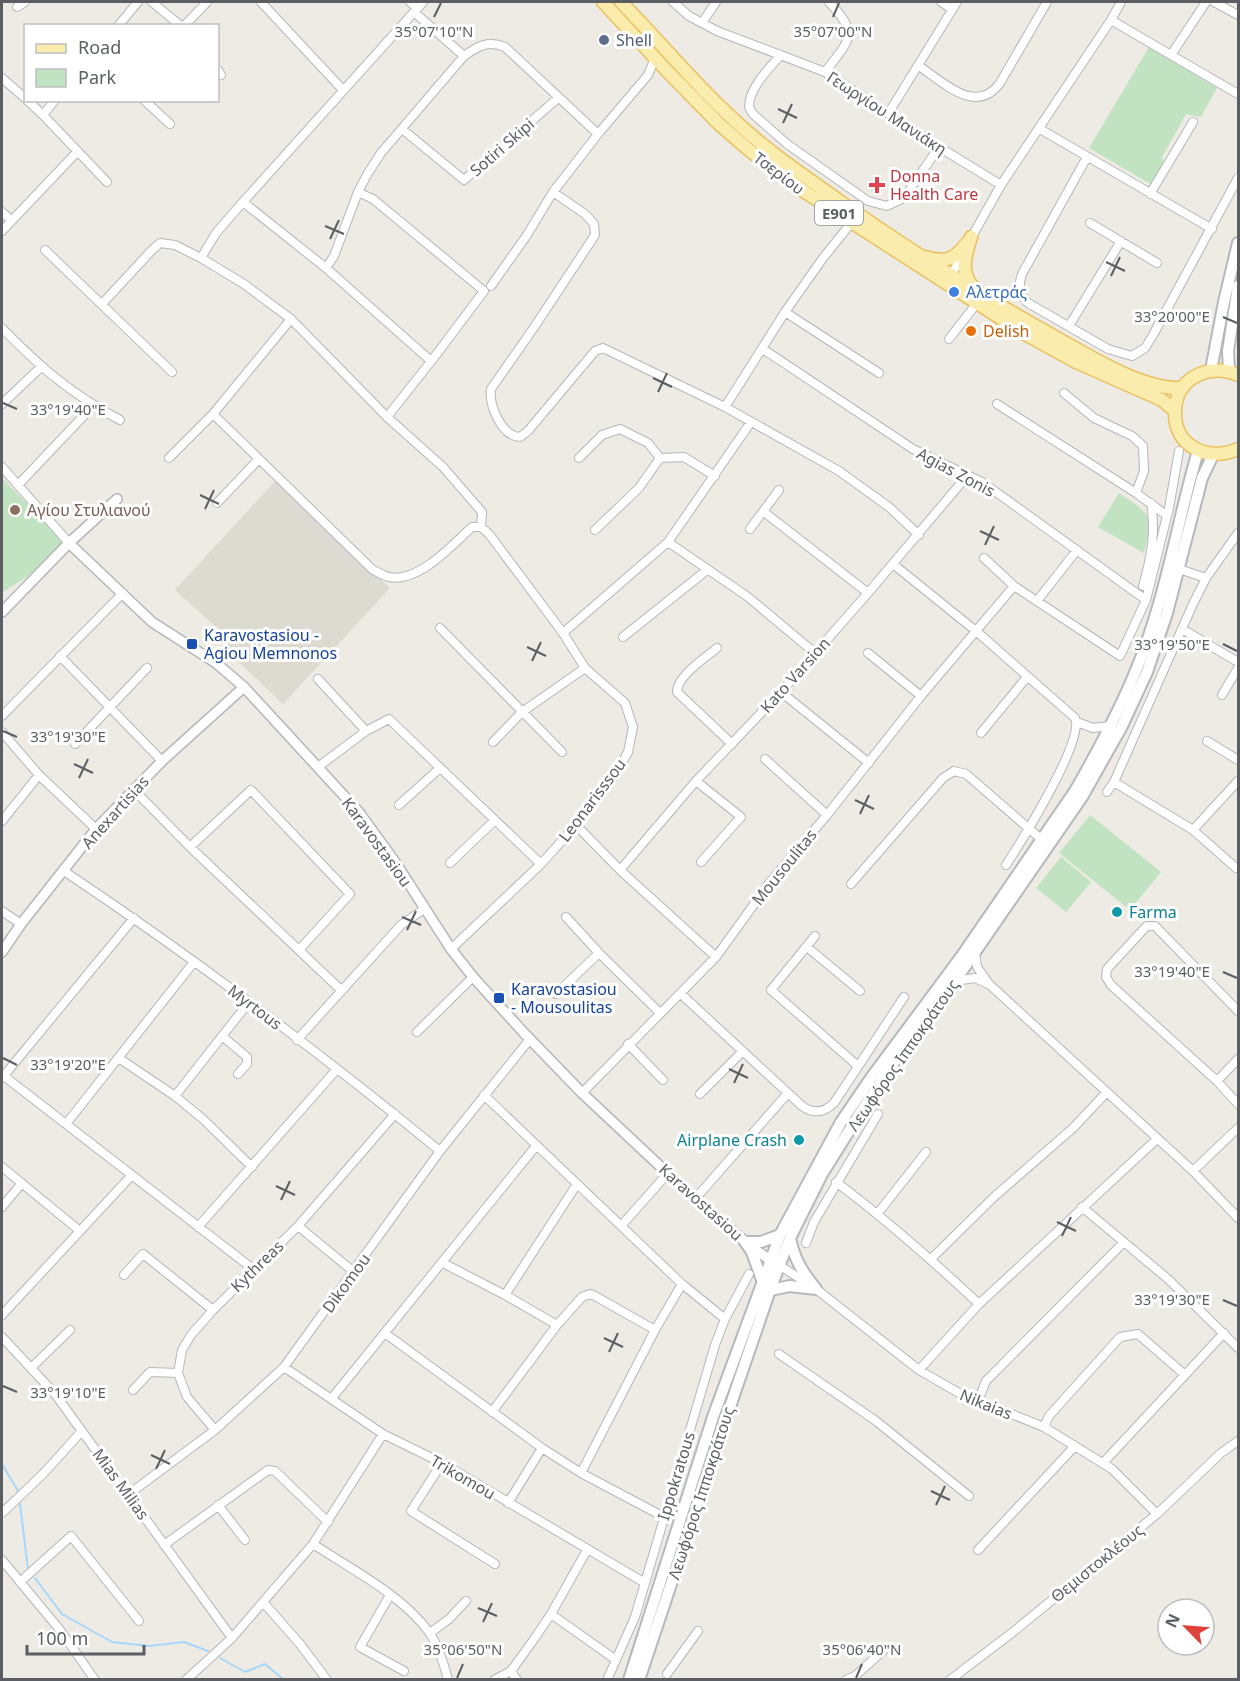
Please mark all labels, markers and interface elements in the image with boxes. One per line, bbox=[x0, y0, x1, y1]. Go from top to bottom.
text: 35°07'10"N bbox=[395, 21, 473, 41]
text: 35°07'00"N bbox=[794, 21, 872, 41]
legend bbox=[24, 24, 219, 102]
place label: Shell bbox=[616, 29, 652, 51]
marker: Shell bbox=[597, 33, 611, 47]
text: Road bbox=[78, 35, 121, 59]
text: Park bbox=[78, 65, 116, 89]
street label: Γεωργίου Μανιάκη bbox=[823, 66, 951, 160]
street label: Sotiri Skipi bbox=[465, 113, 539, 181]
street label: Τσερίου bbox=[749, 147, 809, 199]
place label: Donna Health Care bbox=[890, 165, 978, 205]
marker: Donna Health Care bbox=[868, 176, 886, 194]
road number: E901 bbox=[815, 201, 863, 225]
place label: Αλετράς bbox=[966, 281, 1027, 303]
marker: Αλετράς bbox=[947, 285, 961, 299]
text: 33°20'00"E bbox=[1134, 306, 1210, 326]
place label: Delish bbox=[983, 320, 1030, 342]
marker: Delish bbox=[964, 324, 978, 338]
text: 33°19'40"E bbox=[30, 399, 106, 419]
street label: Agias Zonis bbox=[913, 442, 999, 502]
place label: Αγίου Στυλιανού bbox=[27, 499, 151, 521]
marker: Αγίου Στυλιανού bbox=[8, 503, 22, 517]
place label: Karavostasiou - Agiou Memnonos bbox=[204, 624, 337, 664]
street label: Kato Varsion bbox=[755, 632, 835, 718]
text: 33°19'50"E bbox=[1134, 634, 1210, 654]
marker: Karavostasiou - Agiou Memnonos bbox=[185, 637, 199, 651]
text: 33°19'30"E bbox=[30, 726, 106, 746]
street label: Leonarisssou bbox=[553, 754, 631, 846]
street label: Anexartisias bbox=[76, 771, 154, 853]
street label: Karavostasiou bbox=[337, 793, 417, 891]
street label: Mousoulitas bbox=[747, 824, 821, 910]
place label: Farma bbox=[1129, 901, 1177, 923]
marker: Farma bbox=[1110, 905, 1124, 919]
text: 33°19'40"E bbox=[1134, 961, 1210, 981]
street label: Λεωφόρος Ιπποκράτους bbox=[842, 974, 964, 1135]
place label: Karavostasiou - Mousoulitas bbox=[511, 978, 617, 1018]
street label: Myrtous bbox=[224, 979, 286, 1035]
marker: Karavostasiou - Mousoulitas bbox=[492, 991, 506, 1005]
text: 33°19'20"E bbox=[30, 1054, 106, 1074]
place label: Airplane Crash bbox=[677, 1129, 787, 1151]
marker: Airplane Crash bbox=[792, 1133, 806, 1147]
street label: Karavostasiou bbox=[654, 1158, 748, 1246]
street label: Kythreas bbox=[226, 1235, 288, 1297]
street label: Dikomou bbox=[317, 1249, 375, 1317]
text: 33°19'30"E bbox=[1134, 1289, 1210, 1309]
text: 33°19'10"E bbox=[30, 1382, 106, 1402]
street label: Nikaias bbox=[957, 1384, 1015, 1424]
street label: Λεωφόρος Ιπποκράτους bbox=[663, 1403, 739, 1582]
street label: Ippokratous bbox=[652, 1429, 700, 1523]
street label: Mias Milias bbox=[88, 1444, 154, 1524]
street label: Trikomou bbox=[426, 1450, 500, 1504]
street label: Θεμιστοκλέους bbox=[1046, 1519, 1148, 1607]
north arrow bbox=[1156, 1597, 1216, 1657]
text: N bbox=[1160, 1610, 1185, 1631]
scale bar bbox=[27, 1618, 144, 1656]
text: 100 m bbox=[36, 1626, 88, 1650]
text: 35°06'50"N bbox=[424, 1639, 502, 1659]
text: 35°06'40"N bbox=[823, 1639, 901, 1659]

